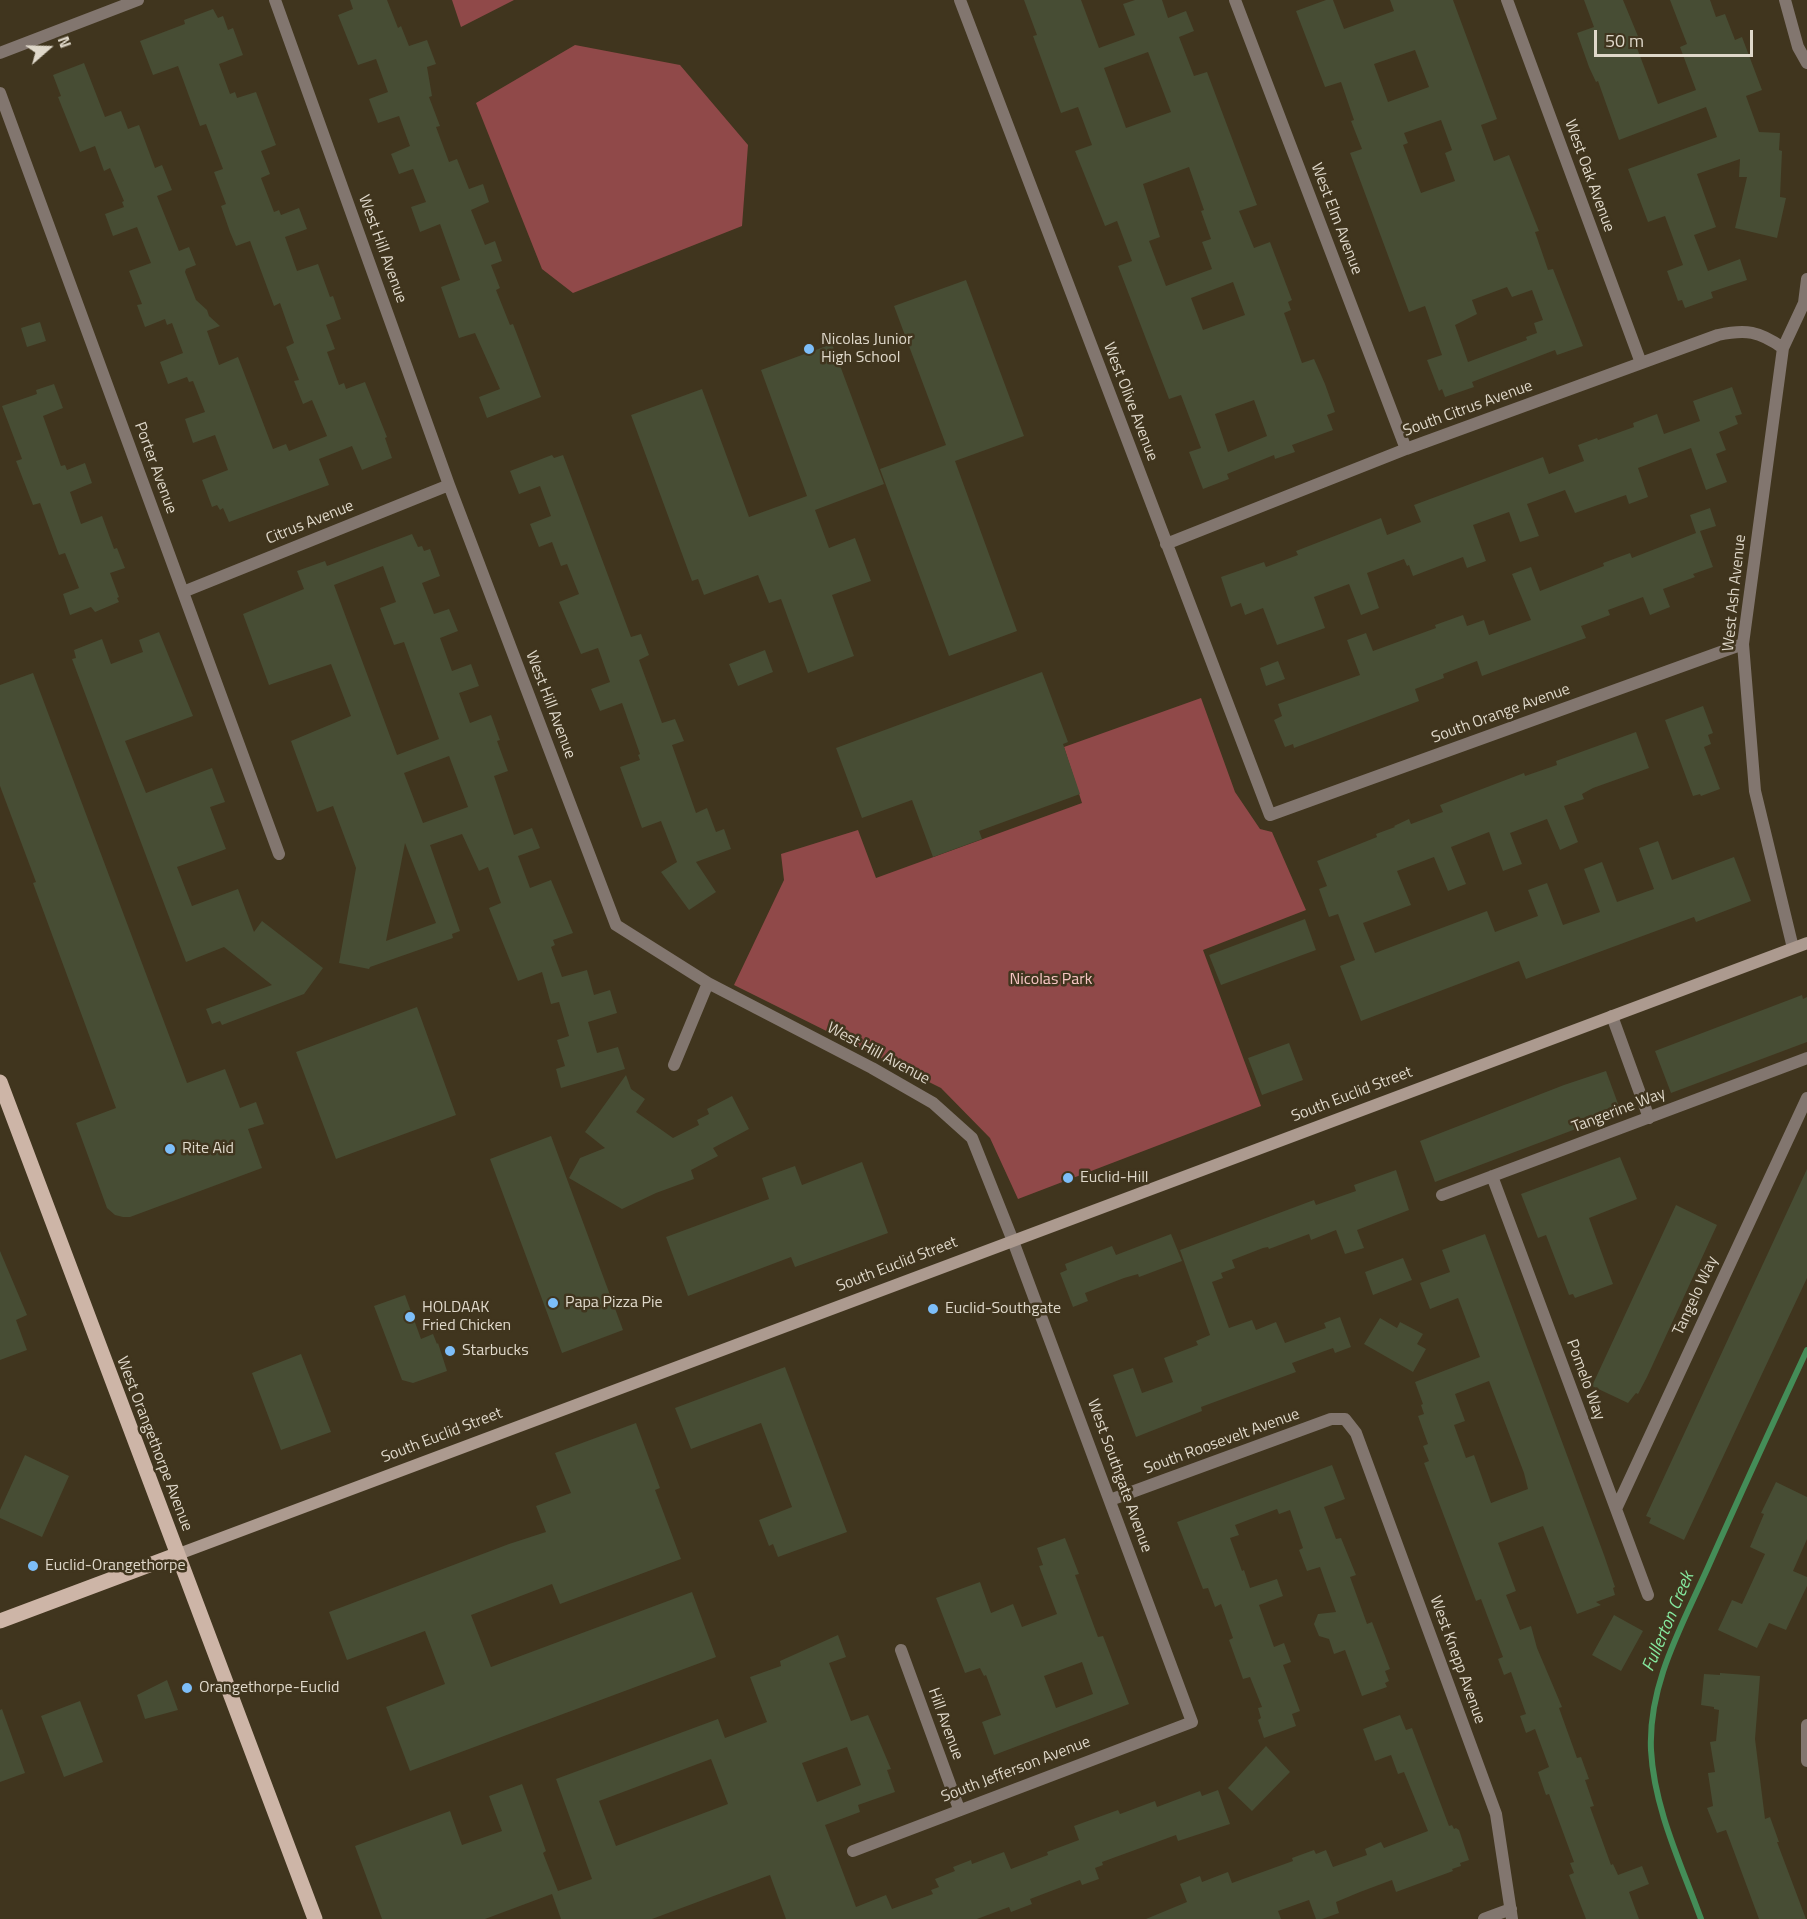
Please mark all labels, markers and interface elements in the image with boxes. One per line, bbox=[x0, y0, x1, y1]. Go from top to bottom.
north arrow bbox=[18, 18, 78, 78]
scale bar bbox=[1597, 18, 1756, 56]
text: 50 m bbox=[1605, 27, 1644, 54]
text: N bbox=[52, 33, 78, 51]
street label: West Oak Avenue bbox=[1560, 117, 1618, 235]
street label: West Elm Avenue bbox=[1306, 160, 1366, 278]
street label: West Hill Avenue bbox=[354, 192, 410, 306]
place label: Nicolas Junior High School bbox=[821, 330, 913, 368]
street label: West Olive Avenue bbox=[1099, 340, 1161, 464]
marker: Nicolas Junior High School bbox=[802, 342, 816, 356]
street label: South Citrus Avenue bbox=[1401, 377, 1535, 441]
street label: Porter Avenue bbox=[130, 420, 180, 516]
street label: Citrus Avenue bbox=[263, 497, 357, 549]
street label: West Ash Avenue bbox=[1719, 533, 1751, 653]
street label: West Hill Avenue bbox=[521, 648, 579, 762]
street label: South Orange Avenue bbox=[1429, 680, 1573, 748]
park label: Nicolas Park bbox=[1010, 970, 1092, 990]
street label: West Hill Avenue bbox=[823, 1019, 933, 1089]
street label: South Euclid Street bbox=[1289, 1063, 1415, 1127]
street label: Tangerine Way bbox=[1569, 1084, 1669, 1138]
place label: Rite Aid bbox=[182, 1139, 234, 1159]
marker: Rite Aid bbox=[163, 1142, 177, 1156]
place label: Euclid-Hill bbox=[1080, 1168, 1149, 1188]
marker: Euclid-Hill bbox=[1061, 1171, 1075, 1185]
street label: South Euclid Street bbox=[834, 1233, 960, 1297]
street label: Tangelo Way bbox=[1669, 1253, 1723, 1339]
place label: Papa Pizza Pie bbox=[565, 1293, 663, 1313]
marker: Papa Pizza Pie bbox=[546, 1296, 560, 1310]
place label: HOLDAAK Fried Chicken bbox=[422, 1298, 511, 1336]
place label: Euclid-Southgate bbox=[945, 1299, 1061, 1319]
marker: Euclid-Southgate bbox=[926, 1302, 940, 1316]
marker: HOLDAAK Fried Chicken bbox=[403, 1310, 417, 1324]
street label: Pomelo Way bbox=[1562, 1337, 1608, 1423]
place label: Starbucks bbox=[462, 1341, 529, 1361]
marker: Starbucks bbox=[443, 1344, 457, 1358]
street label: West Orangethorpe Avenue bbox=[112, 1354, 196, 1534]
street label: West Southgate Avenue bbox=[1082, 1397, 1156, 1555]
street label: South Euclid Street bbox=[379, 1404, 505, 1468]
street label: South Roosevelt Avenue bbox=[1142, 1405, 1302, 1479]
place label: Euclid-Orangethorpe bbox=[45, 1556, 186, 1576]
marker: Euclid-Orangethorpe bbox=[26, 1559, 40, 1573]
water label: Fullerton Creek bbox=[1638, 1569, 1700, 1675]
street label: West Knepp Avenue bbox=[1425, 1593, 1489, 1727]
place label: Orangethorpe-Euclid bbox=[199, 1678, 340, 1698]
marker: Orangethorpe-Euclid bbox=[180, 1681, 194, 1695]
street label: Hill Avenue bbox=[923, 1685, 967, 1763]
street label: South Jefferson Avenue bbox=[939, 1733, 1093, 1807]

